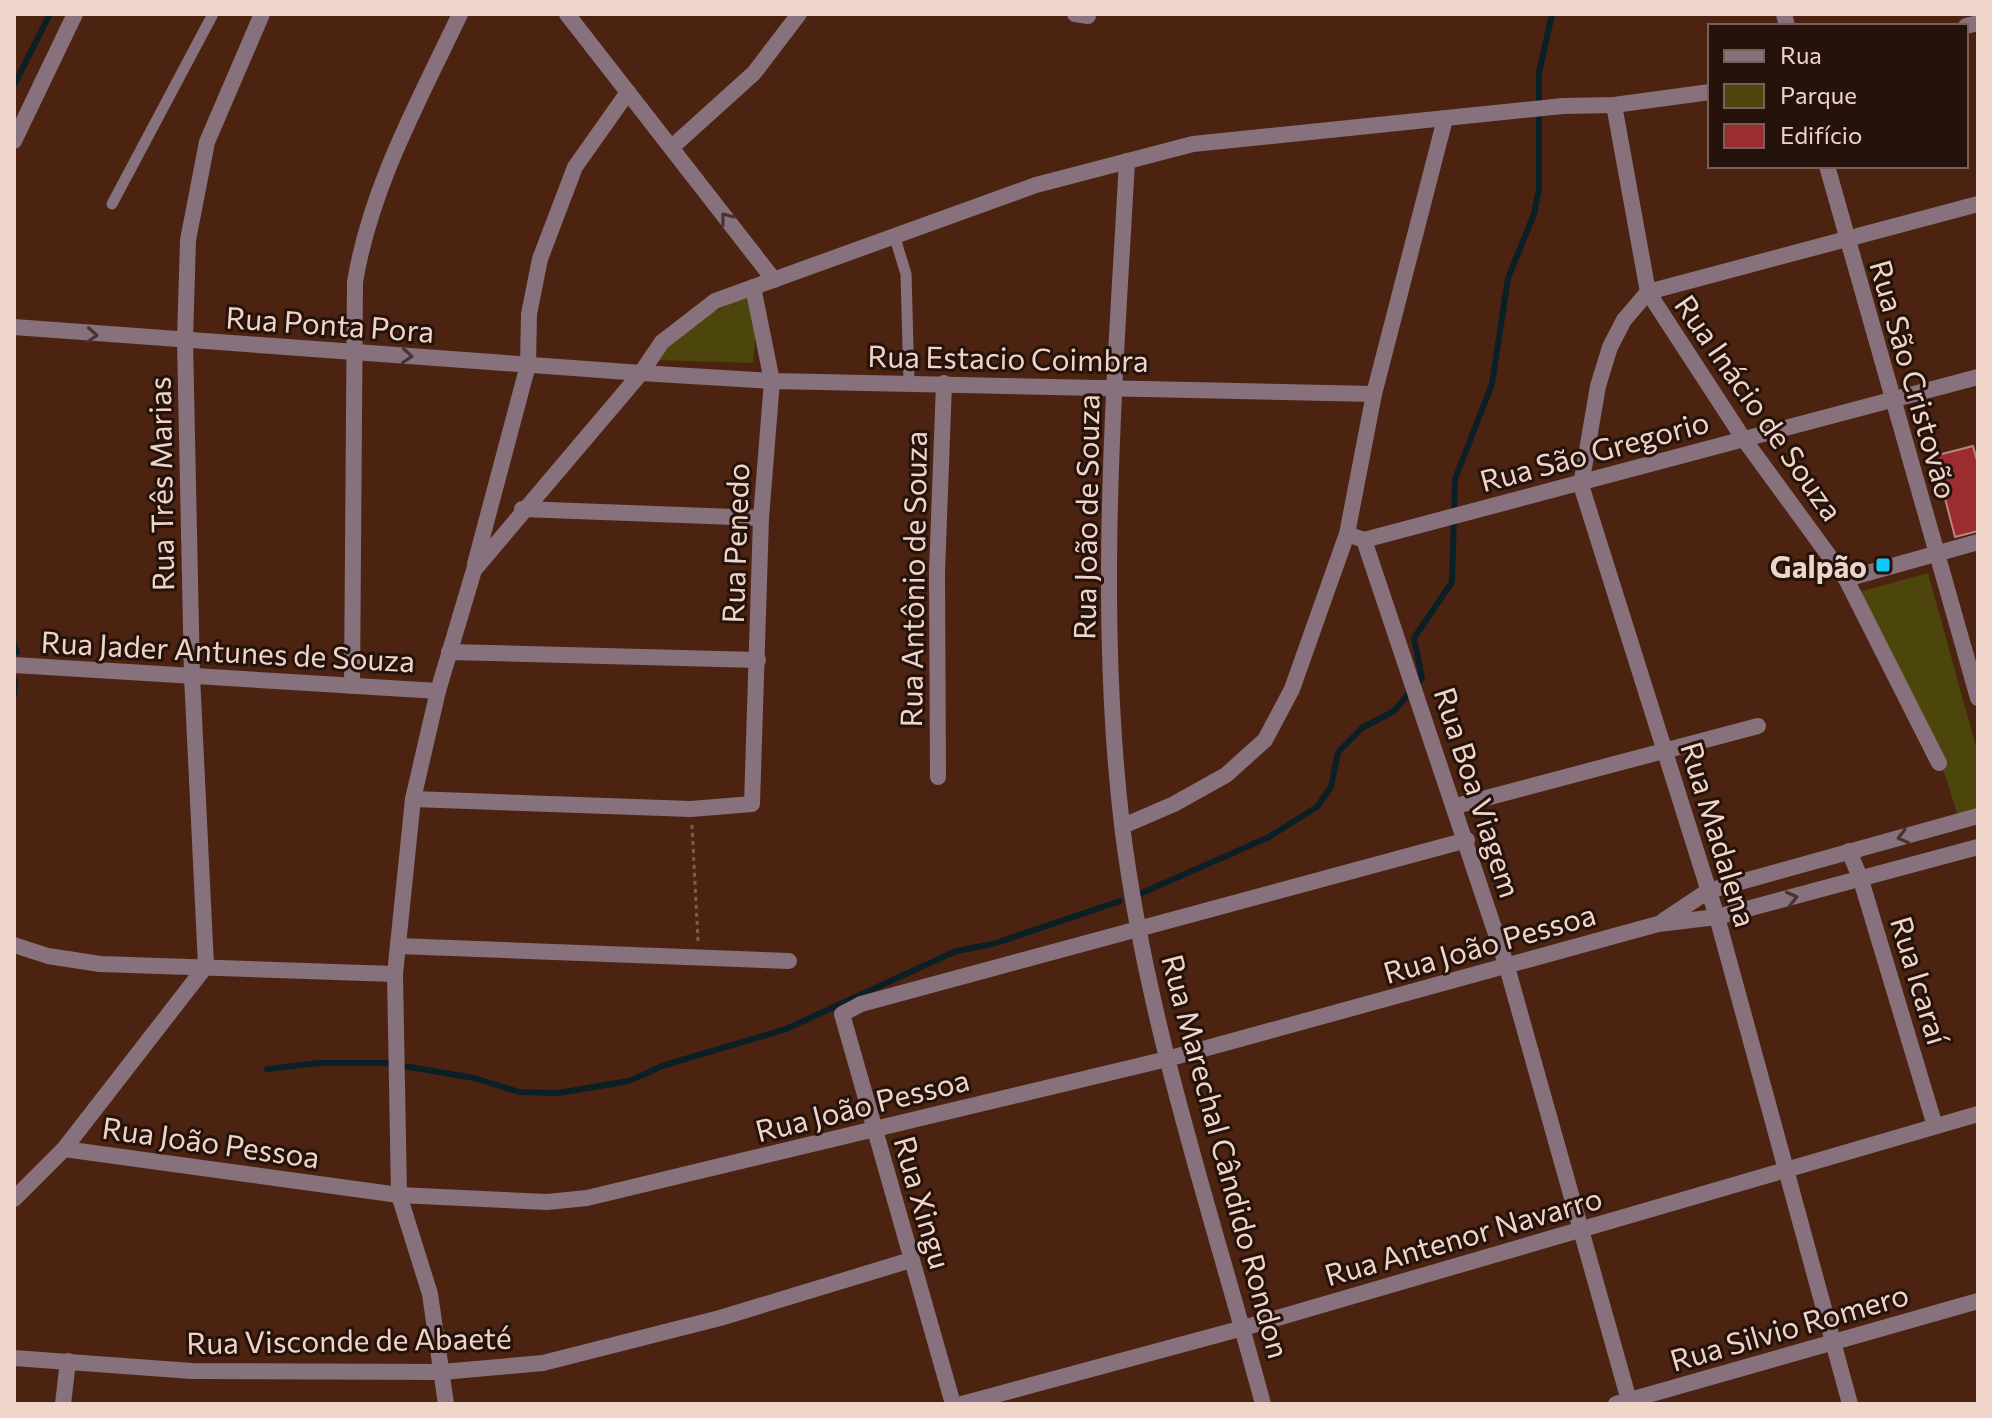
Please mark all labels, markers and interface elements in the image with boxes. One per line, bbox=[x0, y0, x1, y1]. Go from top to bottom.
legend bbox=[1708, 24, 1968, 168]
text: Rua bbox=[1780, 40, 1822, 69]
text: Parque bbox=[1780, 80, 1857, 109]
text: Edifício bbox=[1780, 120, 1862, 149]
one-way arrow bbox=[722, 212, 736, 227]
street label: Rua São Cristovão bbox=[1863, 255, 1967, 503]
street label: Rua Inácio de Souza bbox=[1668, 287, 1852, 527]
street label: Rua Ponta Pora bbox=[225, 297, 435, 349]
one-way arrow bbox=[86, 326, 99, 343]
street label: Rua Estacio Coimbra bbox=[867, 336, 1149, 378]
one-way arrow bbox=[401, 347, 414, 364]
street label: Rua Três Marias bbox=[140, 376, 180, 592]
street label: Rua João de Souza bbox=[1064, 394, 1106, 640]
street label: Rua São Gregorio bbox=[1475, 402, 1713, 498]
street label: Rua Antônio de Souza bbox=[891, 431, 933, 727]
street label: Rua Penedo bbox=[713, 462, 755, 624]
place label: Galpão bbox=[1770, 547, 1867, 584]
marker: Galpão bbox=[1874, 556, 1892, 574]
street label: Rua Jader Antunes de Souza bbox=[40, 622, 416, 678]
street label: Rua Boa Viagem bbox=[1428, 682, 1530, 902]
street label: Rua Madalena bbox=[1674, 737, 1766, 931]
one-way arrow bbox=[1896, 827, 1910, 844]
one-way arrow bbox=[1785, 890, 1799, 907]
street label: Rua João Pessoa bbox=[1379, 894, 1599, 990]
street label: Rua Icaraí bbox=[1884, 911, 1958, 1050]
street label: Rua Marechal Cândido Rondon bbox=[1155, 950, 1299, 1362]
street label: Rua João Pessoa bbox=[751, 1060, 973, 1148]
street label: Rua João Pessoa bbox=[100, 1107, 322, 1175]
street label: Rua Xingu bbox=[887, 1131, 961, 1273]
street label: Rua Antenor Navarro bbox=[1320, 1178, 1606, 1292]
street label: Rua Silvio Romero bbox=[1666, 1274, 1912, 1378]
street label: Rua Visconde de Abaeté bbox=[186, 1318, 512, 1360]

